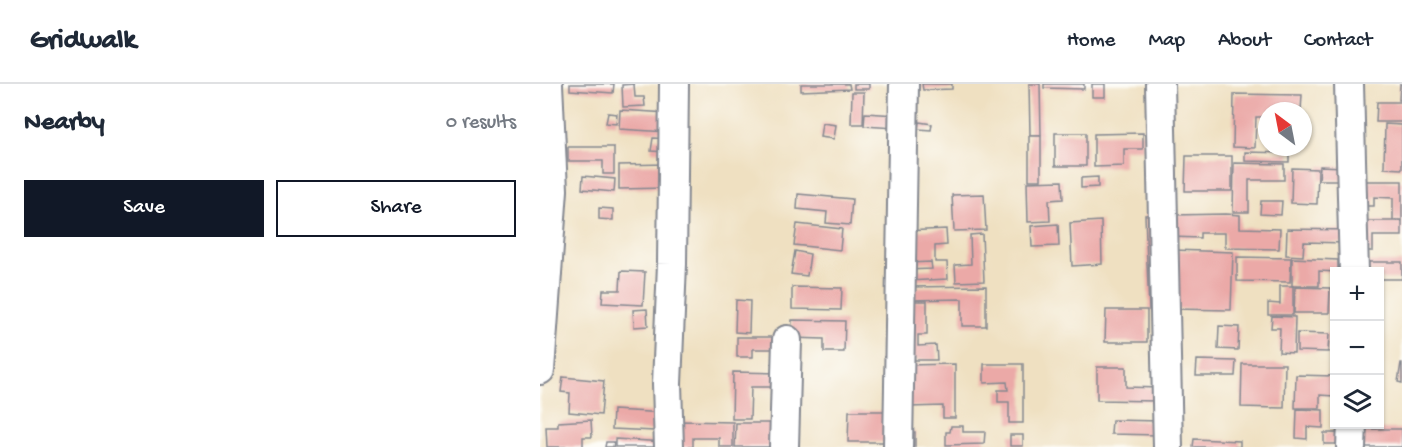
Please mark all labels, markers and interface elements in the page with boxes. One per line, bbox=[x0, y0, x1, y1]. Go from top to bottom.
text: Gridwalk bbox=[30, 25, 136, 58]
text: Home bbox=[1067, 29, 1115, 54]
text: Map bbox=[1148, 29, 1185, 54]
text: About bbox=[1218, 29, 1271, 54]
text: Contact bbox=[1304, 29, 1372, 54]
north arrow bbox=[1258, 102, 1312, 156]
text: Nearby bbox=[24, 108, 105, 139]
text: 0 results bbox=[446, 112, 516, 135]
button: Save bbox=[24, 180, 264, 237]
button: Share bbox=[276, 180, 516, 237]
map controls bbox=[1330, 267, 1384, 429]
button: + bbox=[1330, 267, 1384, 321]
button: − bbox=[1330, 321, 1384, 375]
button: layers bbox=[1330, 375, 1384, 429]

